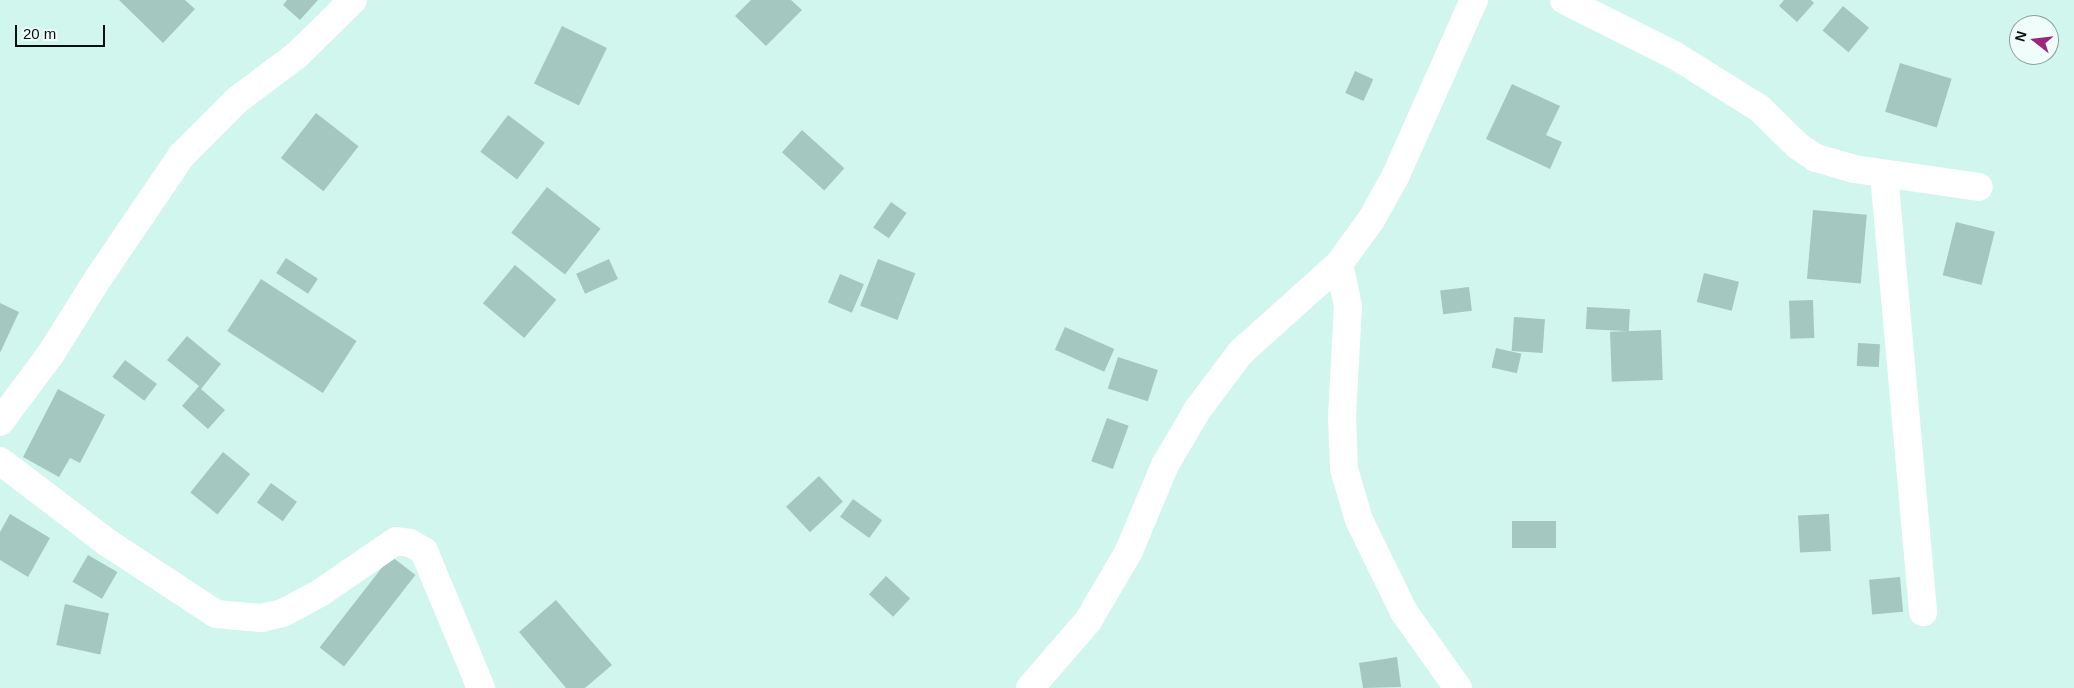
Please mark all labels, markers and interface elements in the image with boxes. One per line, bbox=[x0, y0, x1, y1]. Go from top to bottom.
scale bar bbox=[18, 15, 108, 47]
north arrow bbox=[2009, 15, 2059, 65]
text: 20 m bbox=[23, 25, 56, 42]
text: N bbox=[2011, 29, 2030, 43]

